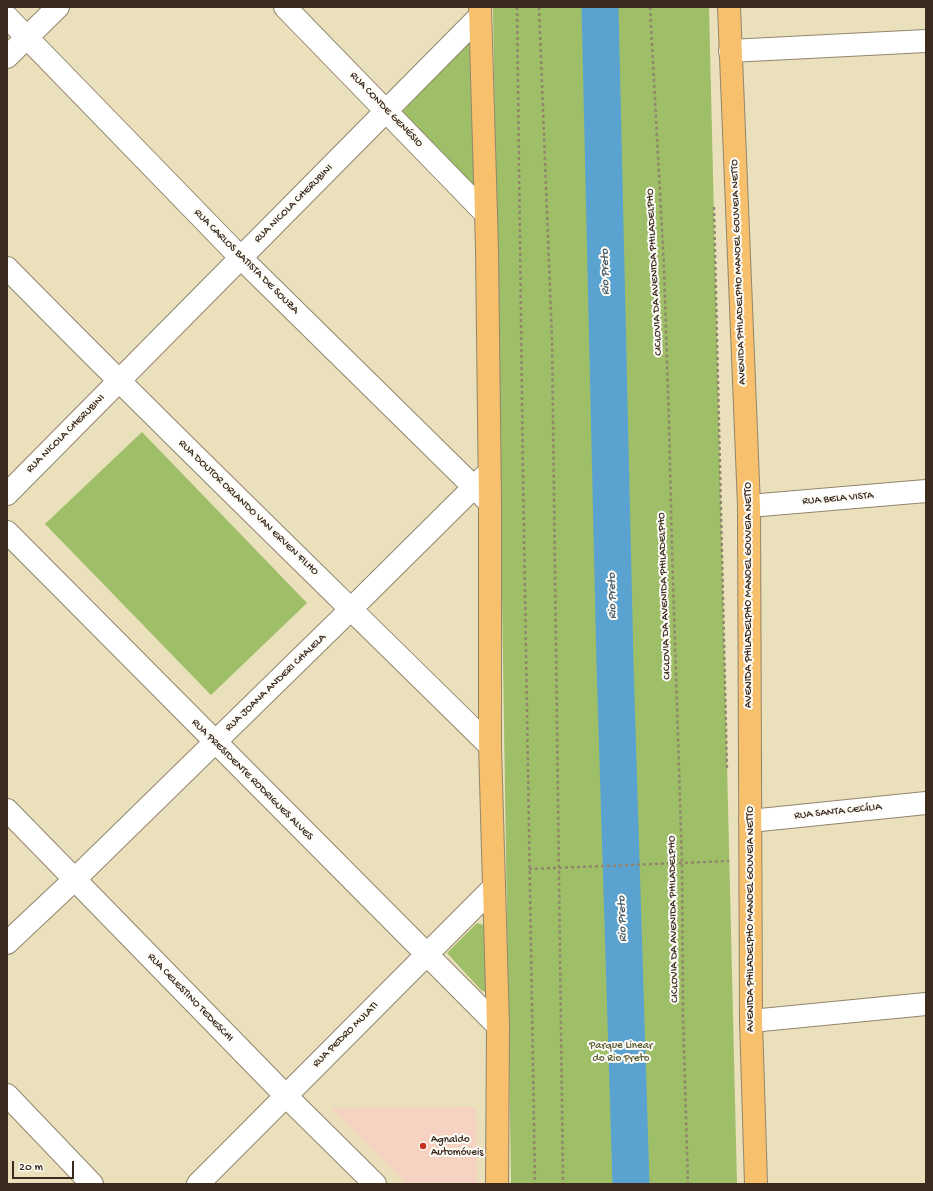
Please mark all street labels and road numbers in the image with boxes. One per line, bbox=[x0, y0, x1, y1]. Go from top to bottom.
street label: RUA CONDE GENÉSIO bbox=[347, 70, 425, 150]
street label: AVENIDA PHILADELPHO MANOEL GOUVEIA NETTO bbox=[728, 159, 750, 385]
street label: RUA NICOLA CHERUBINI bbox=[252, 162, 336, 246]
street label: CICLOVIA DA AVENIDA PHILADELPHO bbox=[644, 188, 666, 356]
street label: RUA CARLOS BATISTA DE SOUZA bbox=[191, 207, 301, 317]
street label: RUA NICOLA CHERUBINI bbox=[24, 392, 108, 476]
street label: RUA DOUTOR ORLANDO VAN ERVEN FILHO bbox=[175, 437, 321, 579]
street label: AVENIDA PHILADELPHO MANOEL GOUVEIA NETTO bbox=[742, 482, 756, 708]
street label: RUA BELA VISTA bbox=[802, 489, 874, 509]
street label: CICLOVIA DA AVENIDA PHILADELPHO bbox=[655, 512, 675, 680]
street label: RUA JOANA ANDERI CHALELA bbox=[223, 631, 329, 735]
street label: RUA PRESIDENTE RODRIGUES ALVES bbox=[188, 716, 316, 844]
street label: RUA SANTA CECÍLIA bbox=[794, 801, 882, 823]
street label: AVENIDA PHILADELPHO MANOEL GOUVEIA NETTO bbox=[744, 806, 758, 1032]
street label: CICLOVIA DA AVENIDA PHILADELPHO bbox=[666, 835, 682, 1003]
street label: RUA CELESTINO TEDESCHI bbox=[144, 951, 236, 1045]
street label: RUA PEDRO MULATI bbox=[310, 999, 382, 1071]

